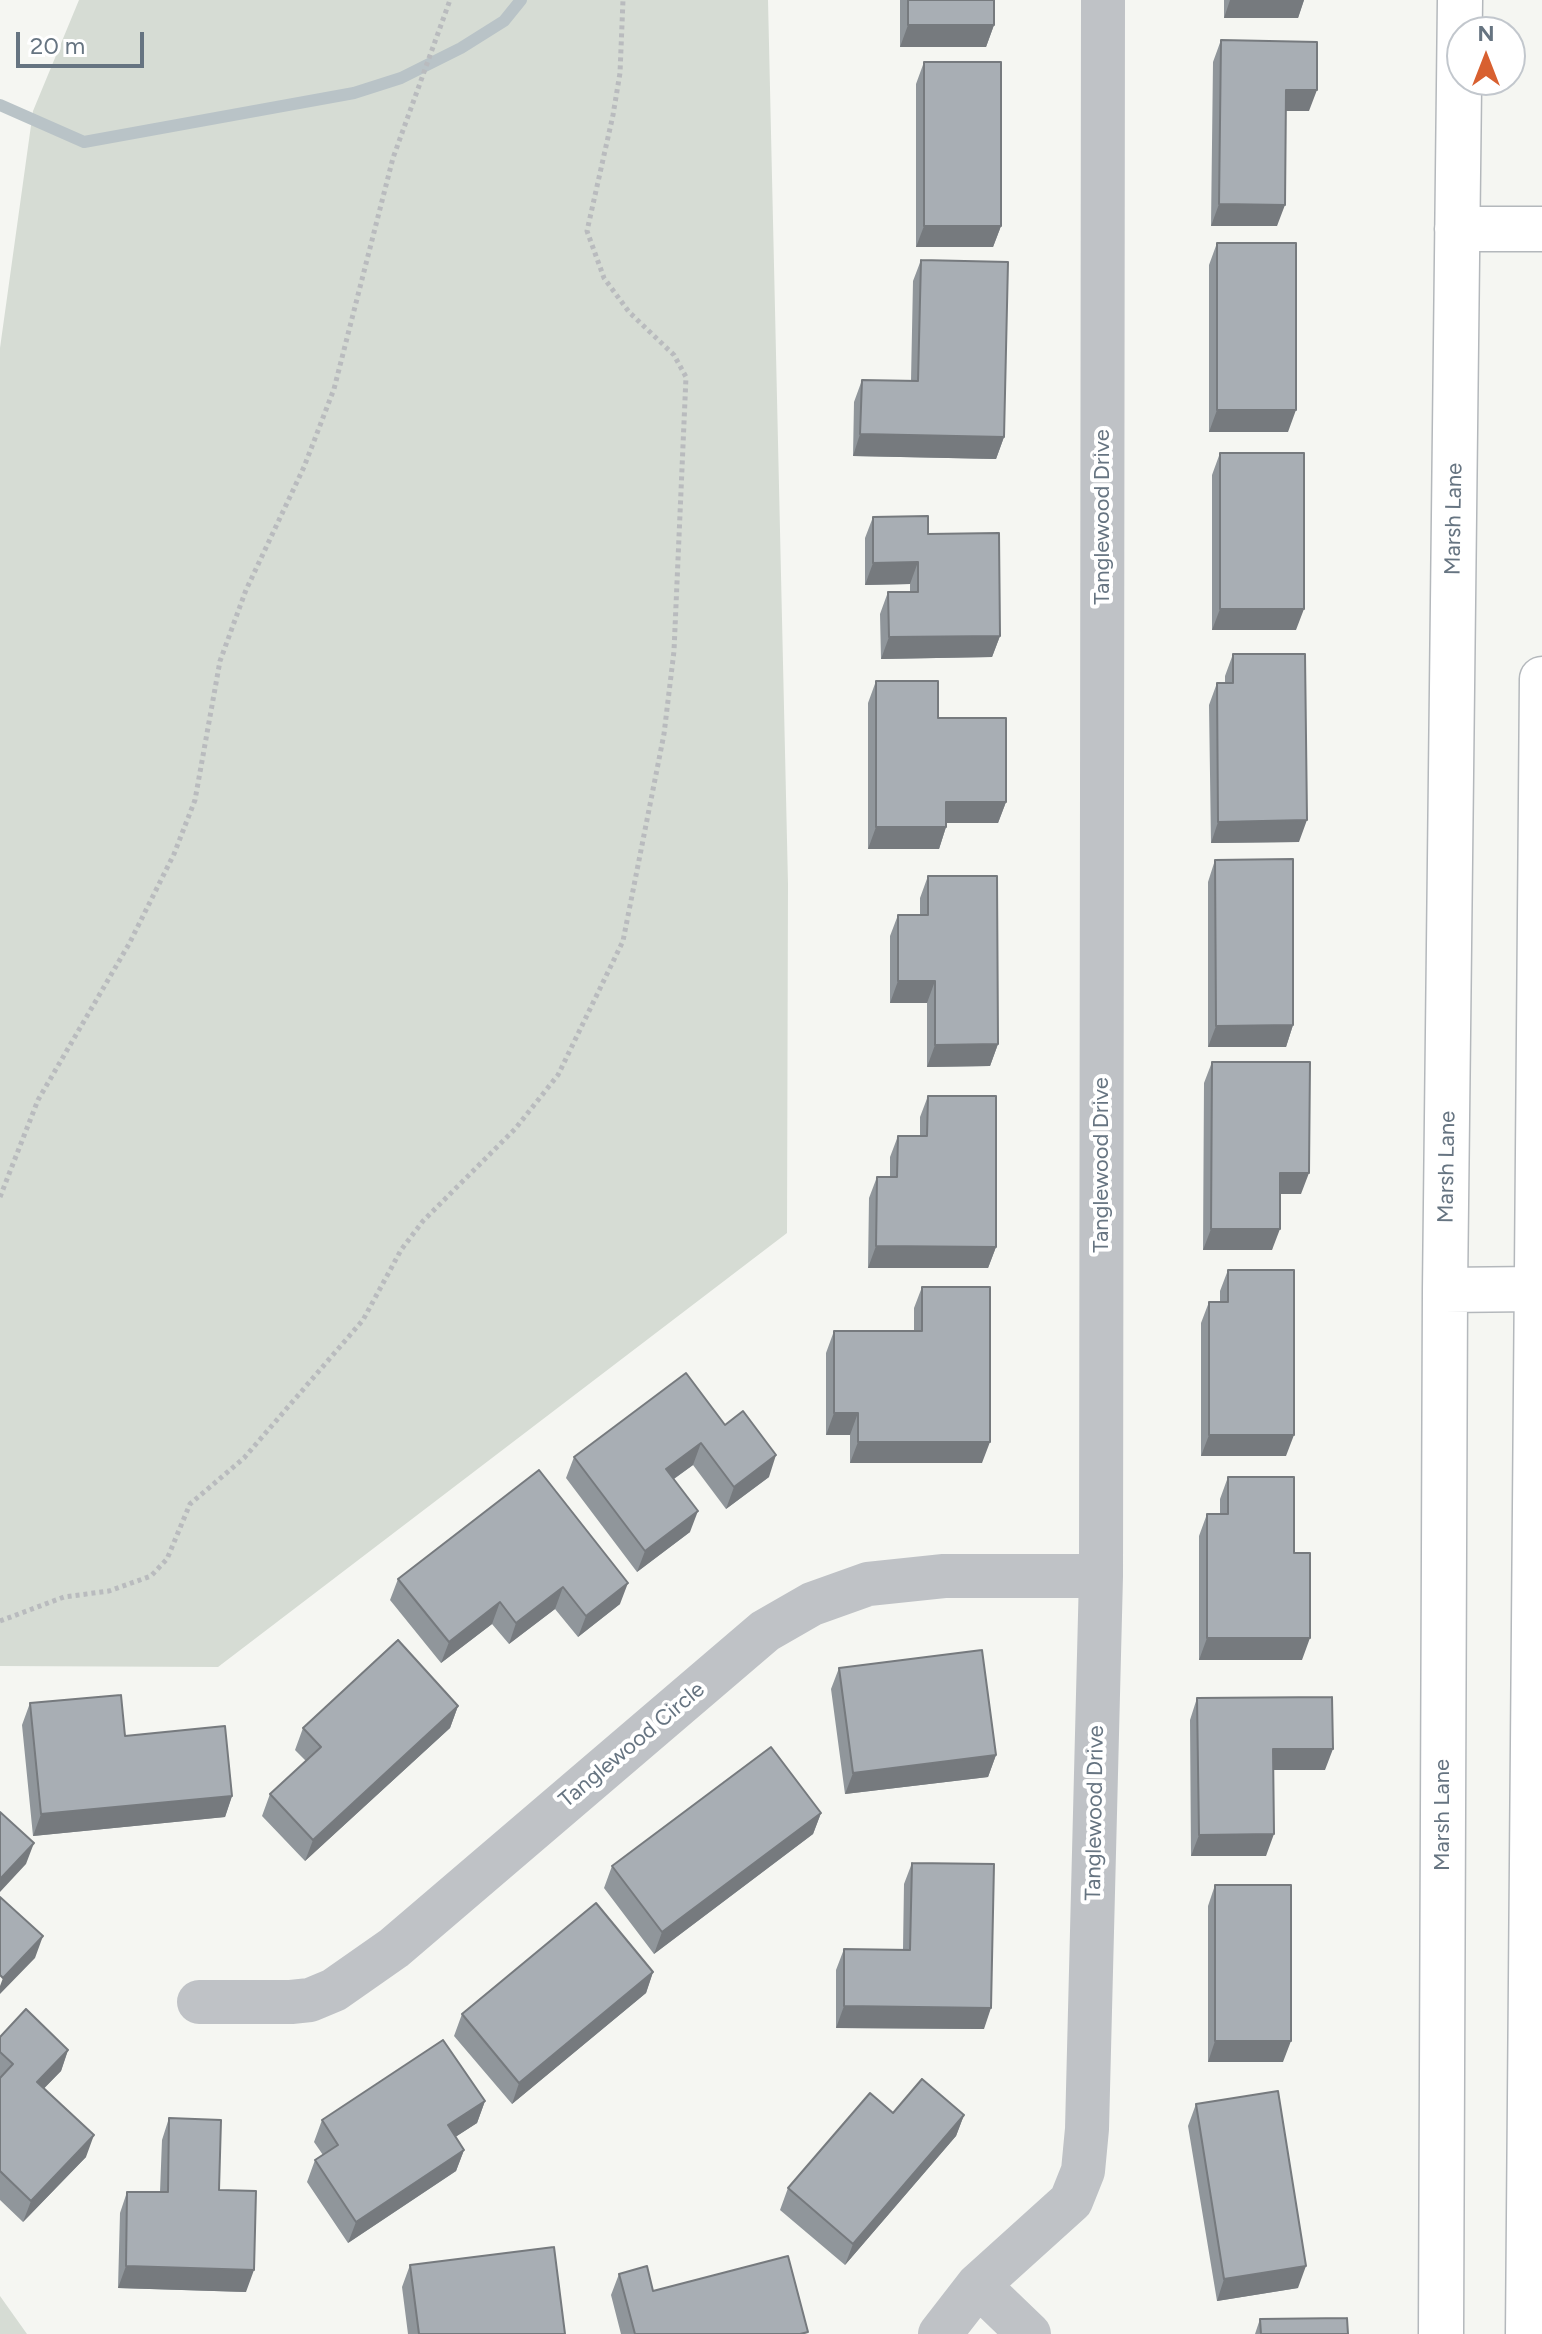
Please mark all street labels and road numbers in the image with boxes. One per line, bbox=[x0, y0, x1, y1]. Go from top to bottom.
street label: Tanglewood Drive bbox=[1090, 429, 1116, 605]
street label: Marsh Lane bbox=[1440, 463, 1468, 575]
street label: Tanglewood Drive bbox=[1089, 1077, 1115, 1253]
street label: Marsh Lane bbox=[1433, 1111, 1461, 1223]
street label: Tanglewood Circle bbox=[554, 1676, 710, 1814]
street label: Tanglewood Drive bbox=[1080, 1725, 1110, 1901]
street label: Marsh Lane bbox=[1430, 1759, 1456, 1871]

